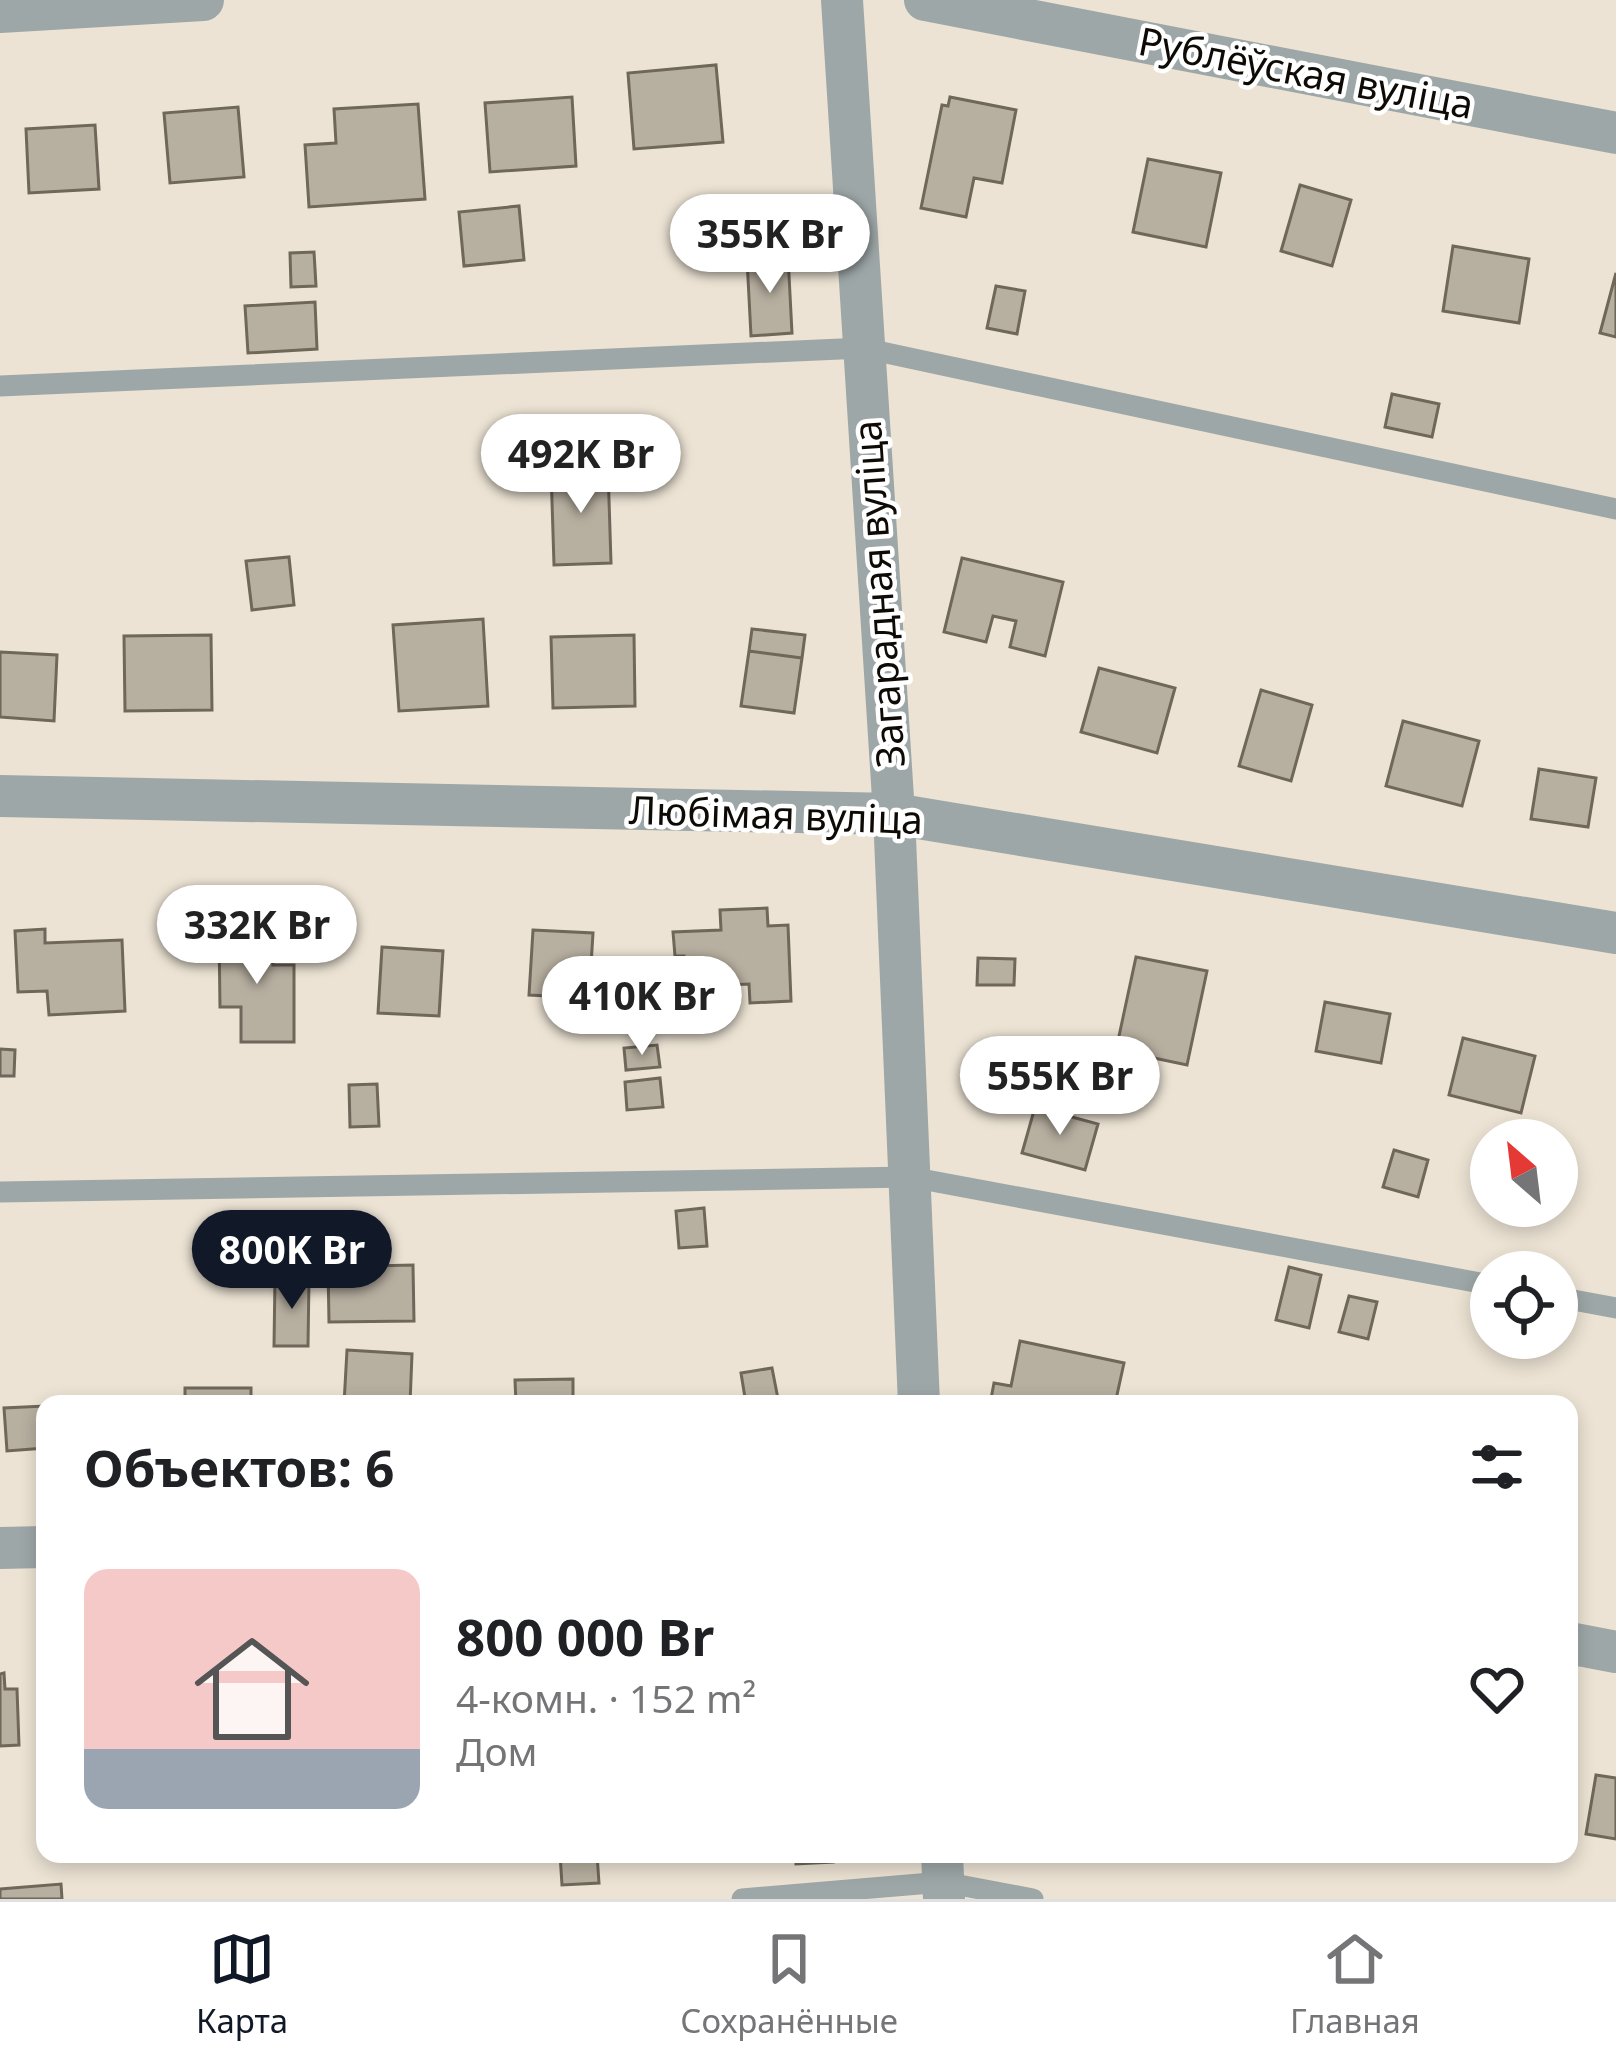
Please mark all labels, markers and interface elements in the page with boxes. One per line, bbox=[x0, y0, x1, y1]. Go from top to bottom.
street label: Рублёўская вуліца bbox=[1134, 13, 1478, 130]
pin: 355K Br bbox=[659, 194, 881, 296]
text: 355K Br bbox=[697, 206, 843, 259]
pin: 492K Br bbox=[470, 414, 692, 516]
street label: Загарадная вуліца bbox=[839, 419, 916, 770]
text: 492K Br bbox=[508, 426, 654, 479]
street label: Любімая вуліца bbox=[628, 782, 924, 845]
pin: 332K Br bbox=[146, 885, 368, 987]
text: 332K Br bbox=[184, 897, 330, 950]
pin: 410K Br bbox=[531, 956, 753, 1058]
text: 410K Br bbox=[569, 968, 715, 1021]
pin: 555K Br bbox=[949, 1036, 1171, 1138]
text: 555K Br bbox=[987, 1048, 1133, 1101]
north arrow bbox=[1470, 1119, 1578, 1227]
map controls bbox=[1470, 1119, 1578, 1359]
pin: 800K Br bbox=[181, 1210, 403, 1312]
text: 800K Br bbox=[219, 1222, 365, 1275]
button: locate bbox=[1470, 1251, 1578, 1359]
text: Объектов: 6 bbox=[84, 1432, 394, 1502]
icon: filters bbox=[1464, 1434, 1530, 1500]
text: 800 000 Br bbox=[456, 1601, 714, 1671]
icon: home bbox=[180, 1617, 324, 1761]
icon: heart bbox=[1464, 1656, 1530, 1722]
text: 4-комн. · 152 m² bbox=[456, 1671, 756, 1724]
text: Дом bbox=[456, 1724, 538, 1777]
tab: Карта bbox=[196, 1926, 288, 2043]
tab: Сохранённые bbox=[680, 1926, 898, 2043]
tab: Главная bbox=[1290, 1926, 1420, 2043]

